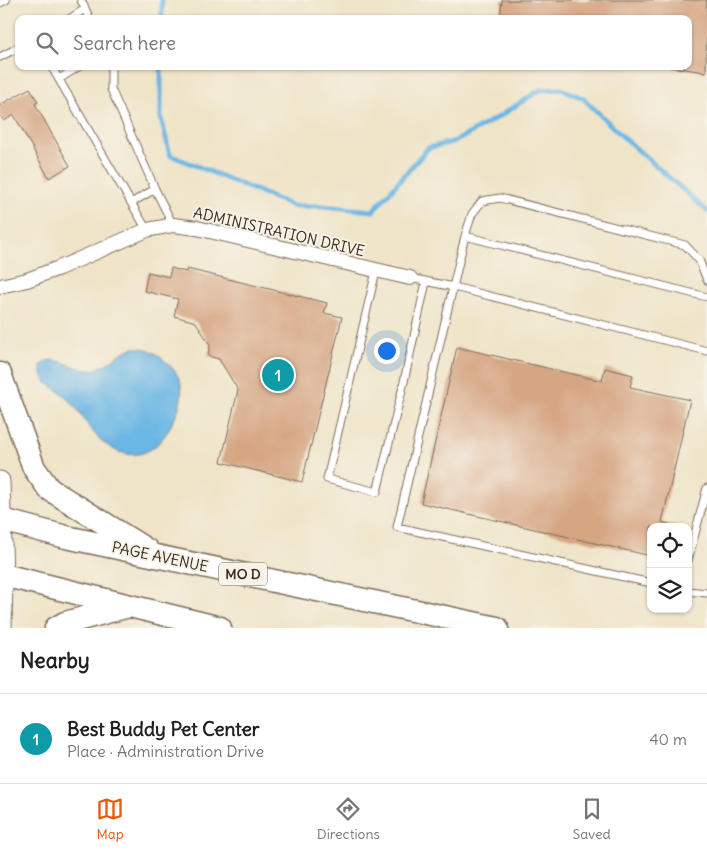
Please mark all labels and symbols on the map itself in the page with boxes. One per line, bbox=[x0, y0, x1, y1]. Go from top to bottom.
street label: ADMINISTRATION DRIVE bbox=[192, 203, 367, 261]
your location bbox=[374, 338, 400, 364]
pin: 1 bbox=[262, 356, 294, 394]
street label: PAGE AVENUE bbox=[110, 537, 210, 576]
road number: MO D bbox=[219, 562, 267, 586]

